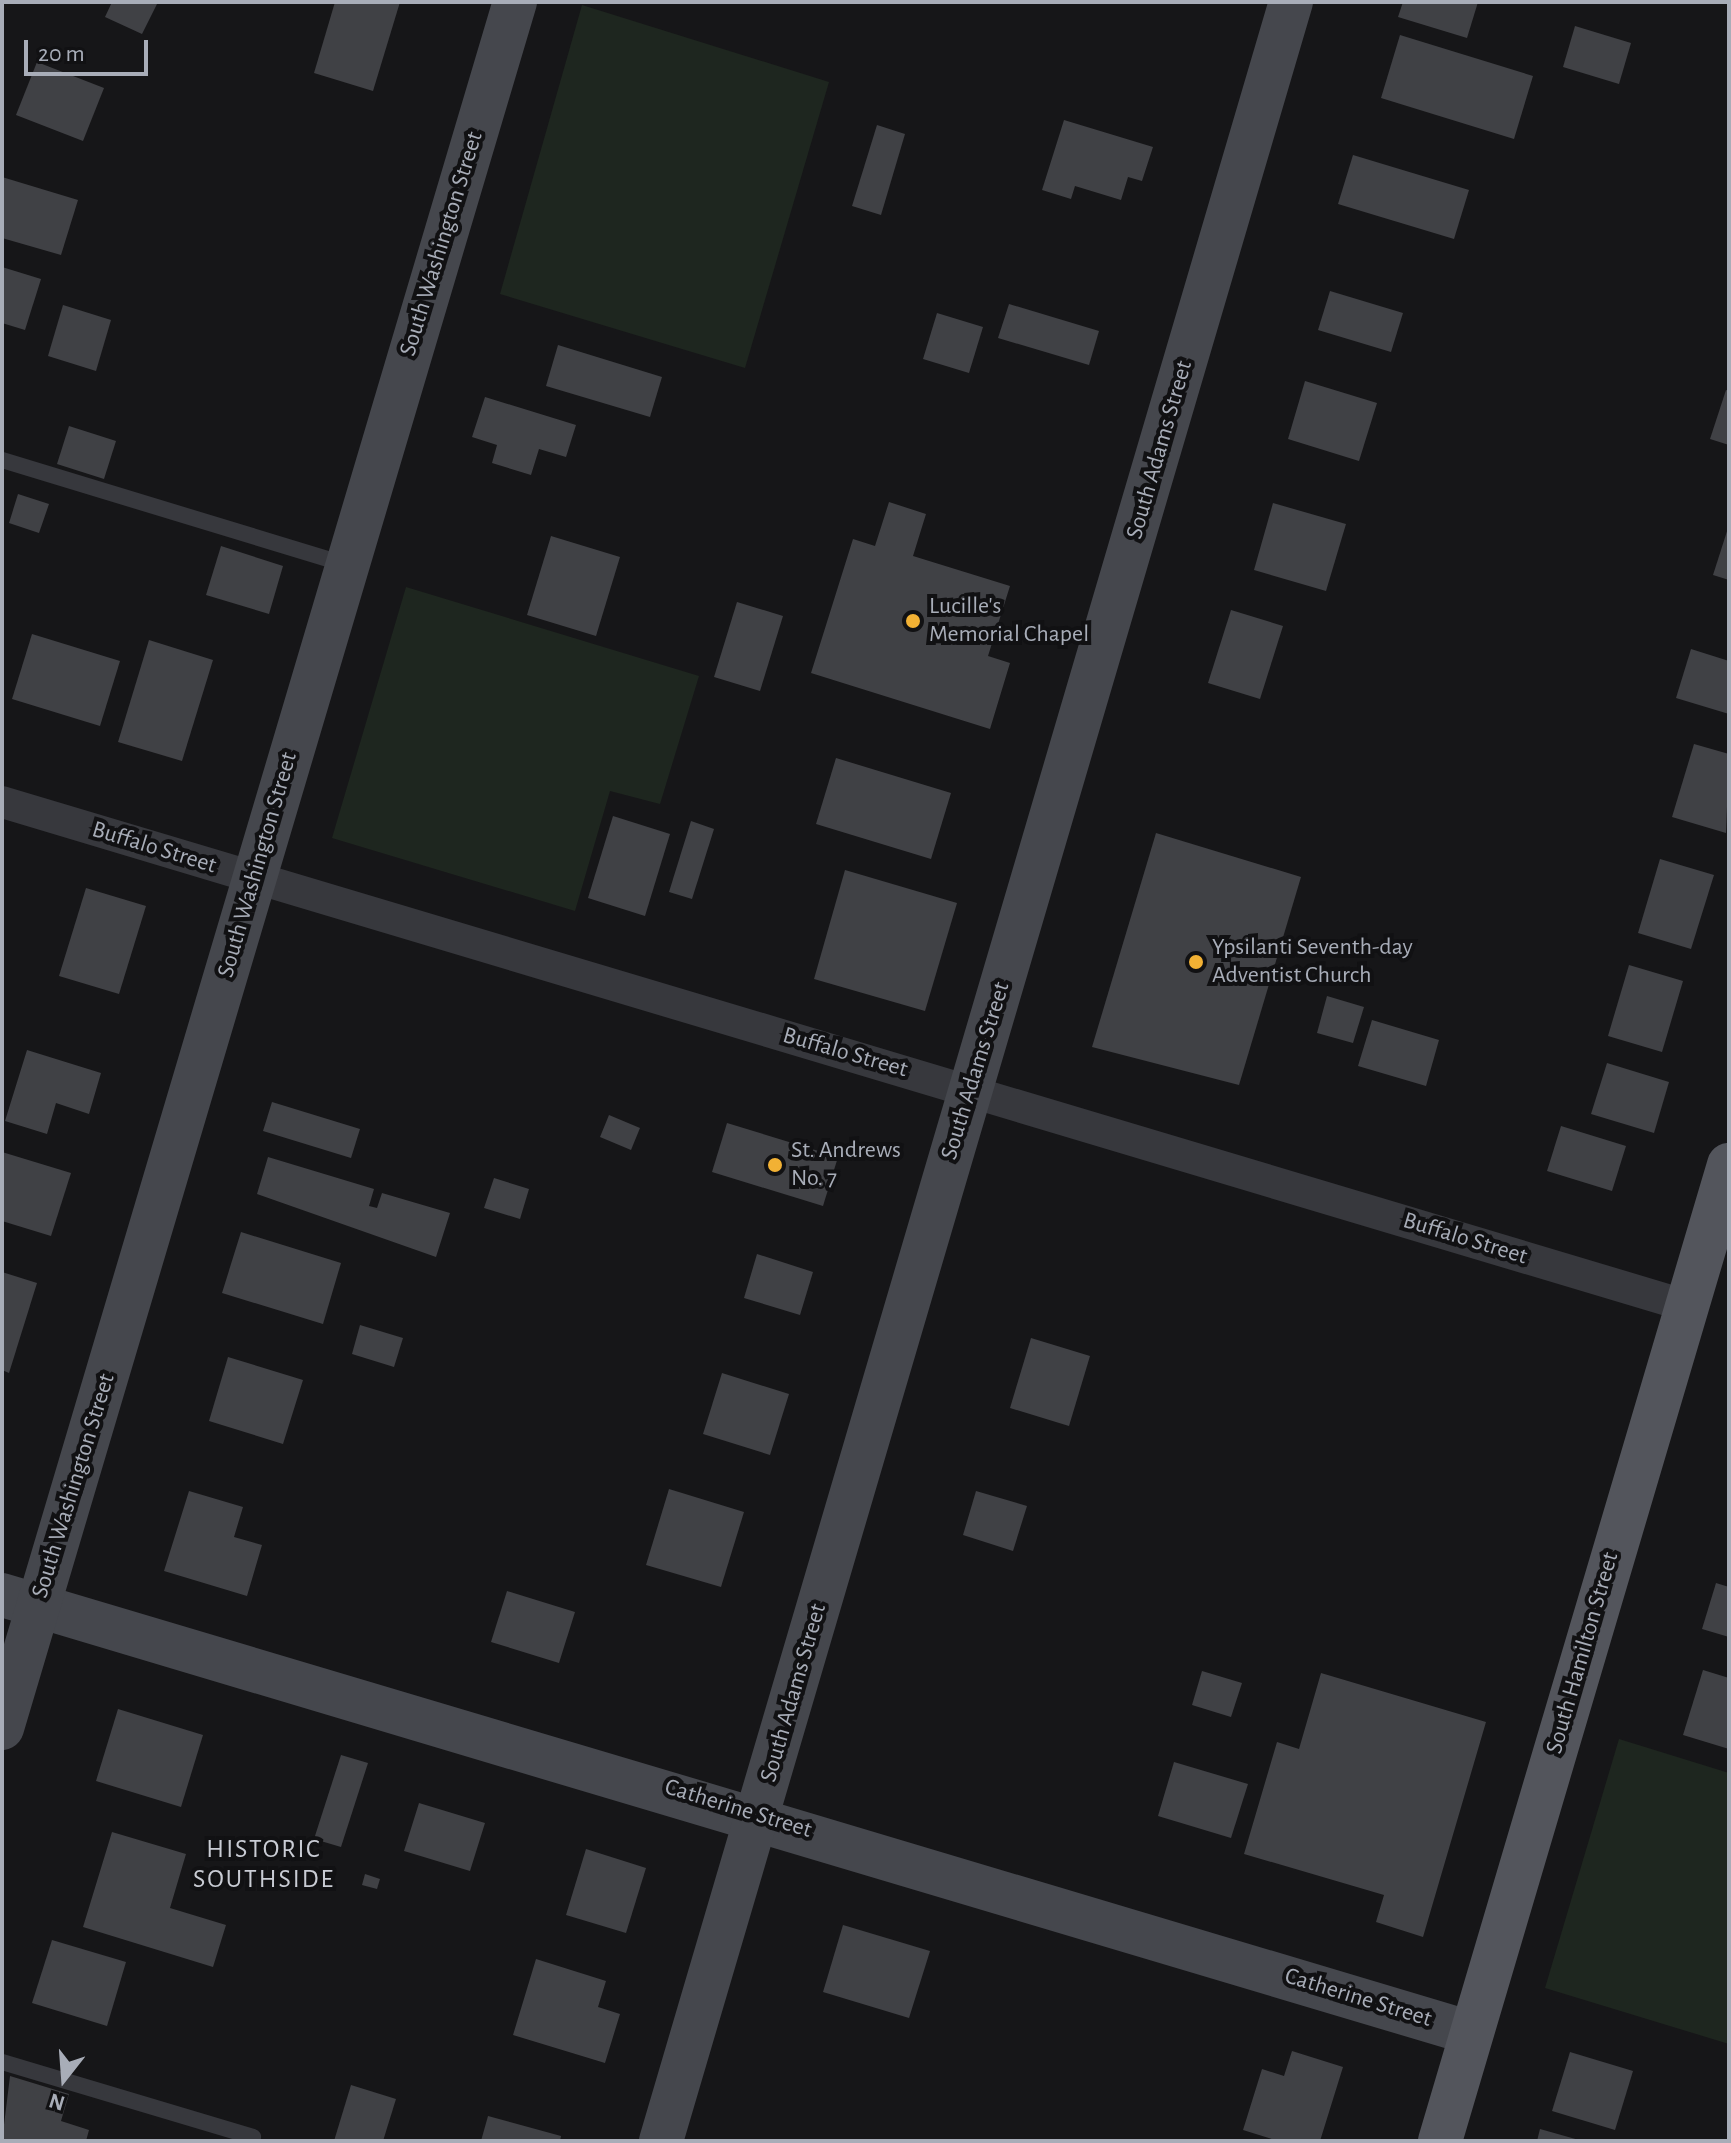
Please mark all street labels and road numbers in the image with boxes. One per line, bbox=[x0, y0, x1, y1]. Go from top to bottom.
street label: South Washington Street bbox=[394, 128, 490, 360]
street label: South Adams Street bbox=[1121, 357, 1199, 543]
street label: South Washington Street bbox=[212, 749, 304, 981]
street label: Buffalo Street bbox=[88, 815, 220, 881]
street label: South Adams Street bbox=[935, 979, 1017, 1163]
street label: Buffalo Street bbox=[779, 1021, 911, 1085]
street label: Buffalo Street bbox=[1399, 1206, 1531, 1272]
street label: South Washington Street bbox=[26, 1370, 122, 1602]
street label: South Hamilton Street bbox=[1540, 1549, 1626, 1757]
street label: South Adams Street bbox=[755, 1600, 833, 1786]
street label: Catherine Street bbox=[661, 1773, 815, 1845]
street label: Catherine Street bbox=[1281, 1962, 1435, 2034]

